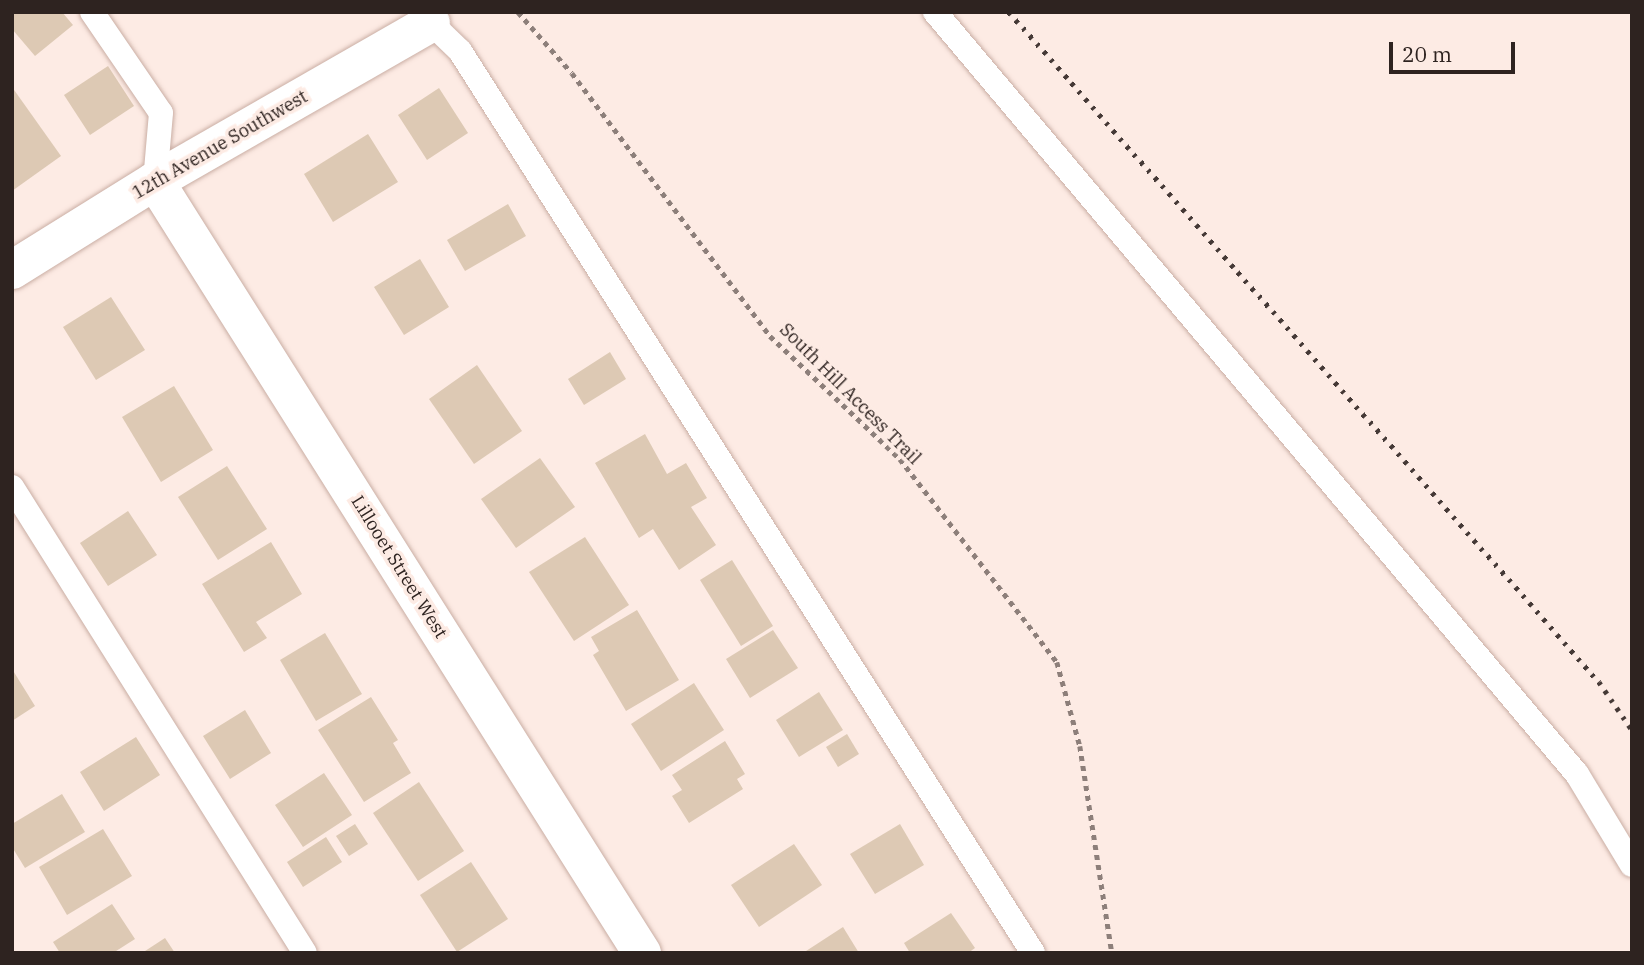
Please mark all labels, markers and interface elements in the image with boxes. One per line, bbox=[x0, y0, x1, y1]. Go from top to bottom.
scale bar bbox=[1392, 28, 1518, 72]
text: 20 m bbox=[1402, 40, 1452, 68]
street label: 12th Avenue Southwest bbox=[129, 86, 311, 204]
street label: South Hill Access Trail bbox=[775, 319, 925, 469]
street label: Lillooet Street West bbox=[346, 492, 452, 642]

